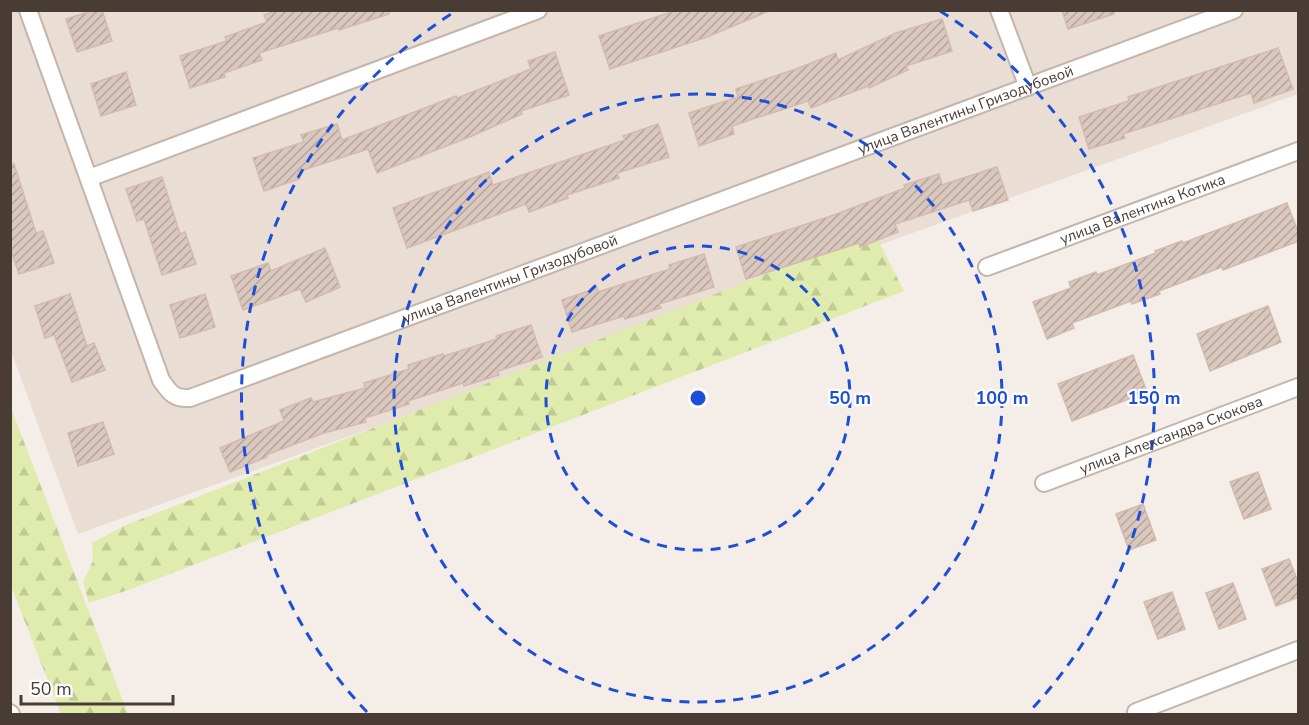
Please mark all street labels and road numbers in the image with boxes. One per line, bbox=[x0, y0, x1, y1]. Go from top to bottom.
street label: улица Валентины Гризодубовой bbox=[855, 61, 1076, 159]
street label: улица Валентина Котика bbox=[1057, 169, 1228, 249]
street label: улица Валентины Гризодубовой bbox=[399, 230, 621, 328]
street label: улица Александра Скокова bbox=[1077, 391, 1266, 479]

